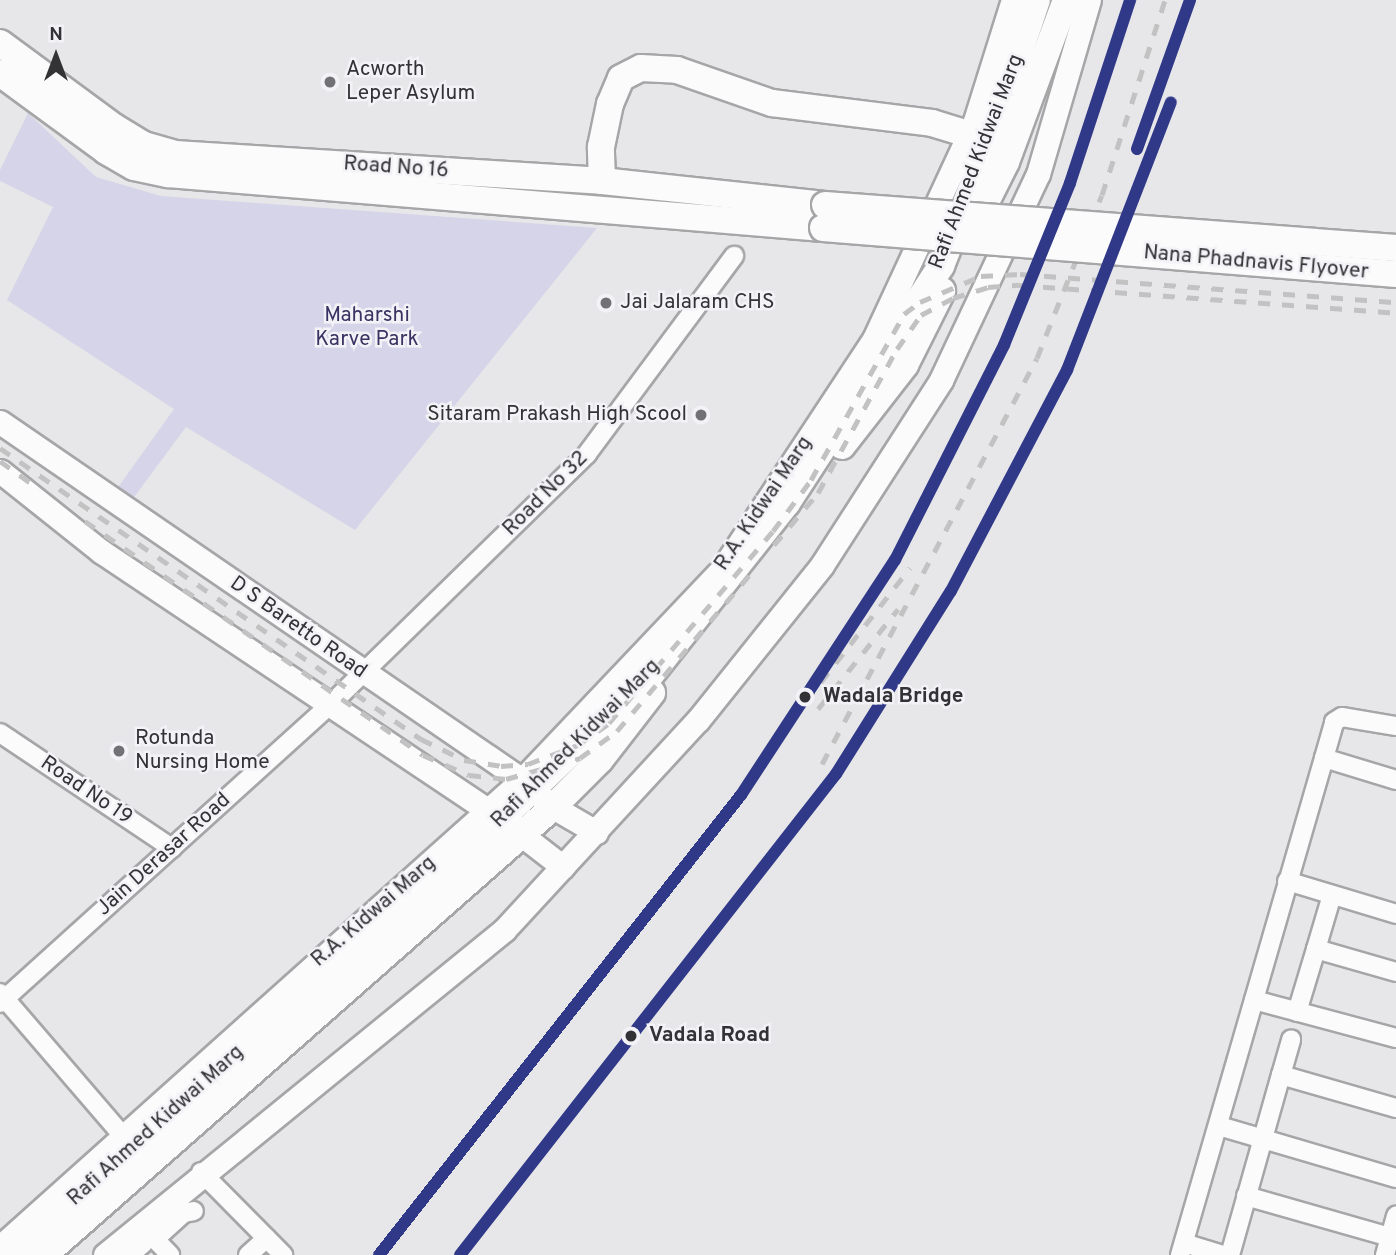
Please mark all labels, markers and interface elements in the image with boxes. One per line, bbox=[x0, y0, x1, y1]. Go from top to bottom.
north arrow bbox=[21, 21, 91, 91]
text: N bbox=[49, 23, 63, 47]
street label: Rafi Ahmed Kidwai Marg bbox=[924, 51, 1030, 273]
place label: Acworth Leper Asylum bbox=[346, 57, 476, 107]
marker: Acworth Leper Asylum bbox=[320, 72, 340, 92]
street label: Road No 16 bbox=[343, 152, 449, 184]
street label: Nana Phadnavis Flyover bbox=[1142, 241, 1370, 285]
place label: Jai Jalaram CHS bbox=[620, 290, 775, 316]
marker: Jai Jalaram CHS bbox=[598, 295, 614, 311]
park label: Maharshi Karve Park bbox=[315, 303, 419, 353]
place label: Sitaram Prakash High Scool bbox=[427, 402, 687, 428]
marker: Sitaram Prakash High Scool bbox=[693, 407, 709, 423]
street label: R.A. Kidwai Marg bbox=[710, 432, 818, 576]
street label: Road No 32 bbox=[498, 446, 594, 542]
street label: D S Baretto Road bbox=[225, 571, 371, 685]
street label: Rafi Ahmed Kidwai Marg bbox=[486, 654, 666, 834]
place label: Wadala Bridge bbox=[823, 684, 963, 710]
marker: Wadala Bridge bbox=[793, 685, 817, 709]
place label: Rotunda Nursing Home bbox=[135, 726, 270, 776]
marker: Rotunda Nursing Home bbox=[109, 741, 129, 761]
street label: Road No 19 bbox=[35, 751, 137, 831]
street label: Jain Derasar Road bbox=[92, 788, 236, 922]
street label: R.A. Kidwai Marg bbox=[307, 851, 441, 973]
place label: Vadala Road bbox=[649, 1023, 770, 1049]
marker: Vadala Road bbox=[619, 1024, 643, 1048]
street label: Rafi Ahmed Kidwai Marg bbox=[62, 1040, 250, 1212]

